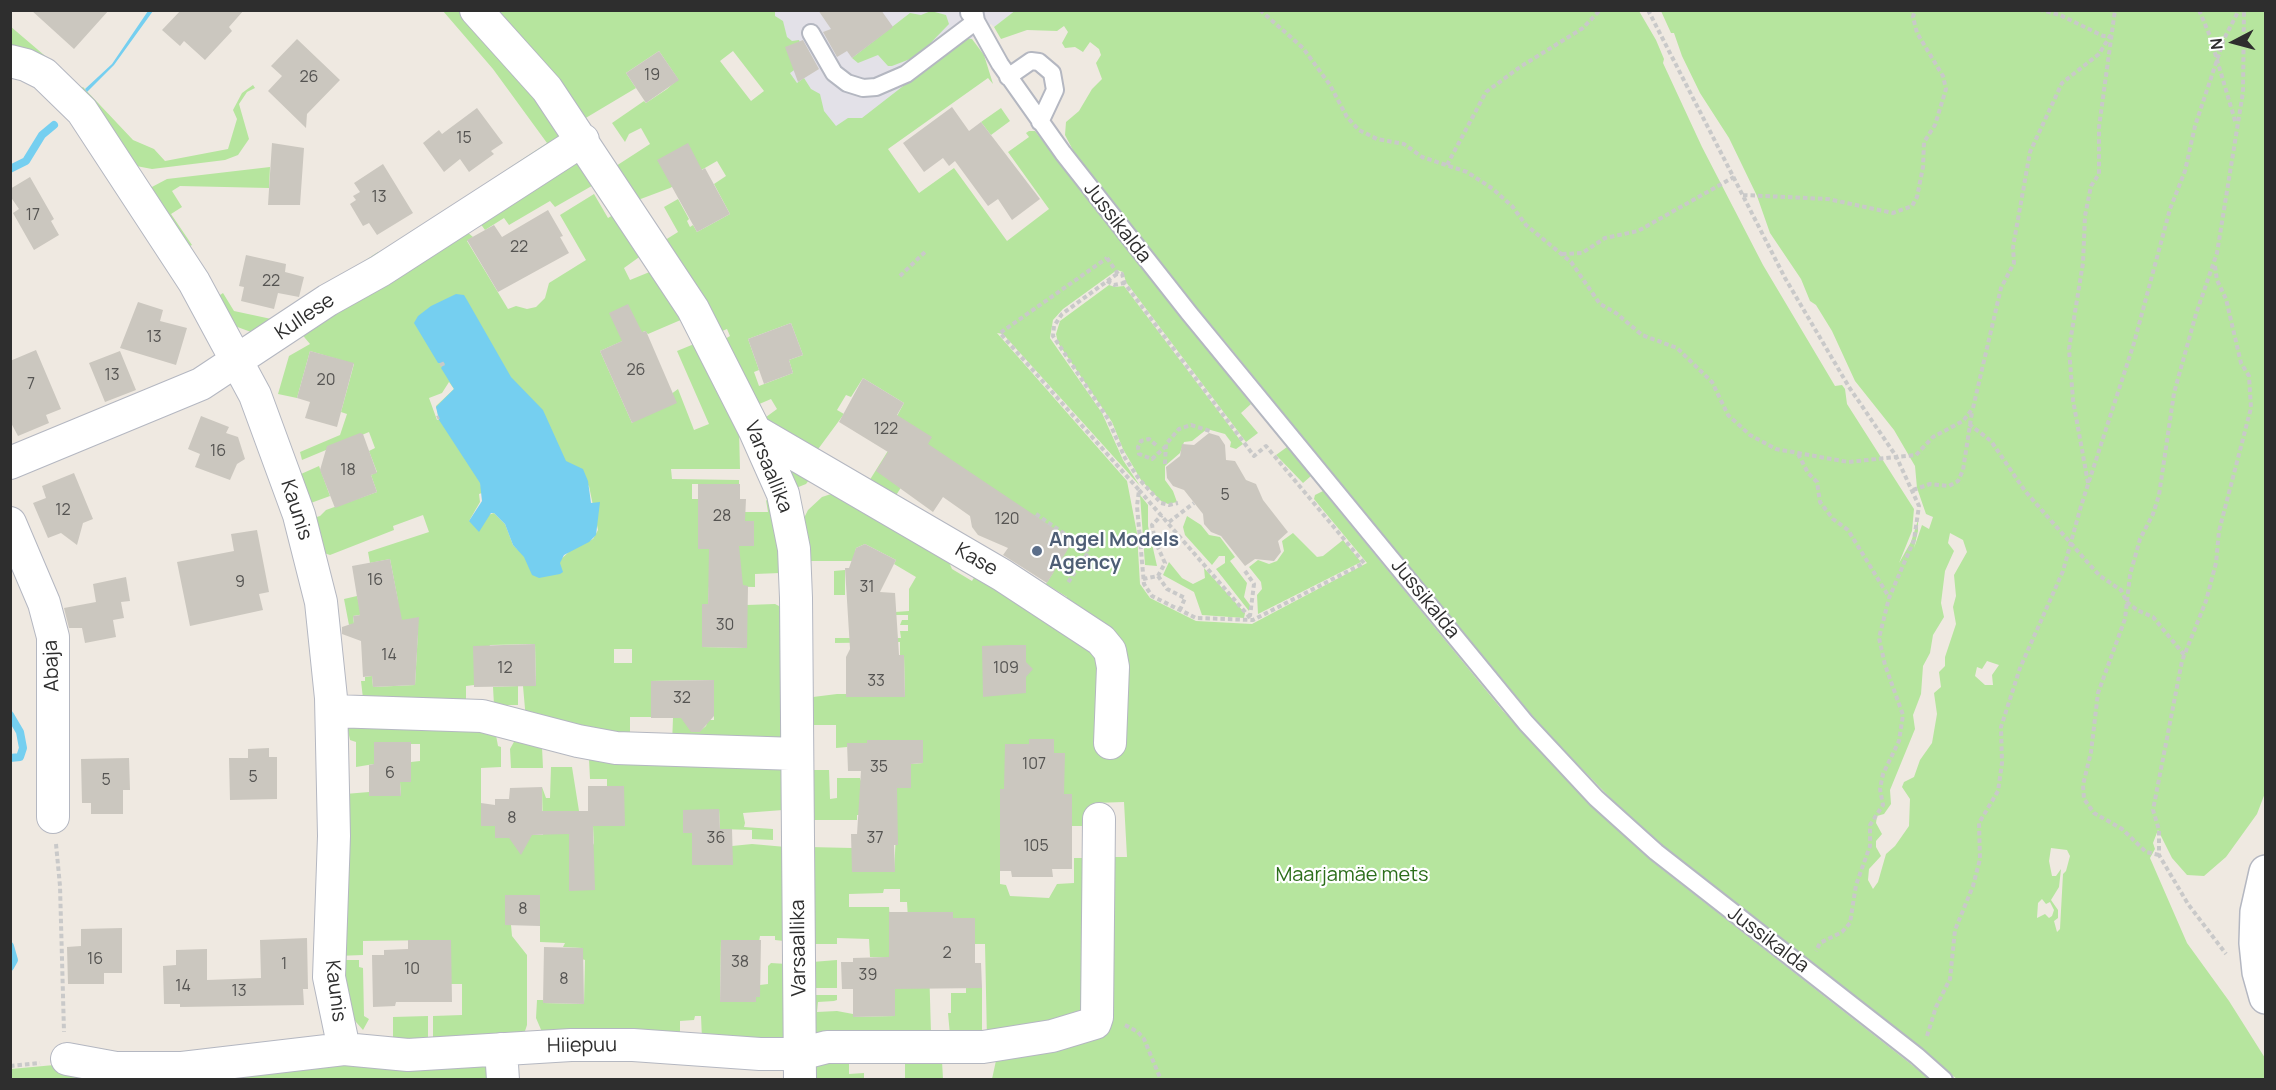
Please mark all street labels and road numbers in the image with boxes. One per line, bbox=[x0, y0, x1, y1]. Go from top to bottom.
street label: Jussikalda bbox=[1078, 178, 1156, 268]
street label: Kullese bbox=[271, 289, 339, 345]
street label: Varsaallika bbox=[739, 418, 797, 516]
street label: Kaunis bbox=[275, 477, 317, 543]
street label: Kase bbox=[950, 538, 1002, 582]
street label: Jussikalda bbox=[1386, 554, 1464, 644]
street label: Abaja bbox=[39, 640, 65, 692]
street label: Varsaallika bbox=[786, 899, 812, 997]
street label: Jussikalda bbox=[1723, 902, 1813, 978]
street label: Kaunis bbox=[319, 959, 351, 1023]
street label: Hiiepuu bbox=[547, 1033, 617, 1059]

